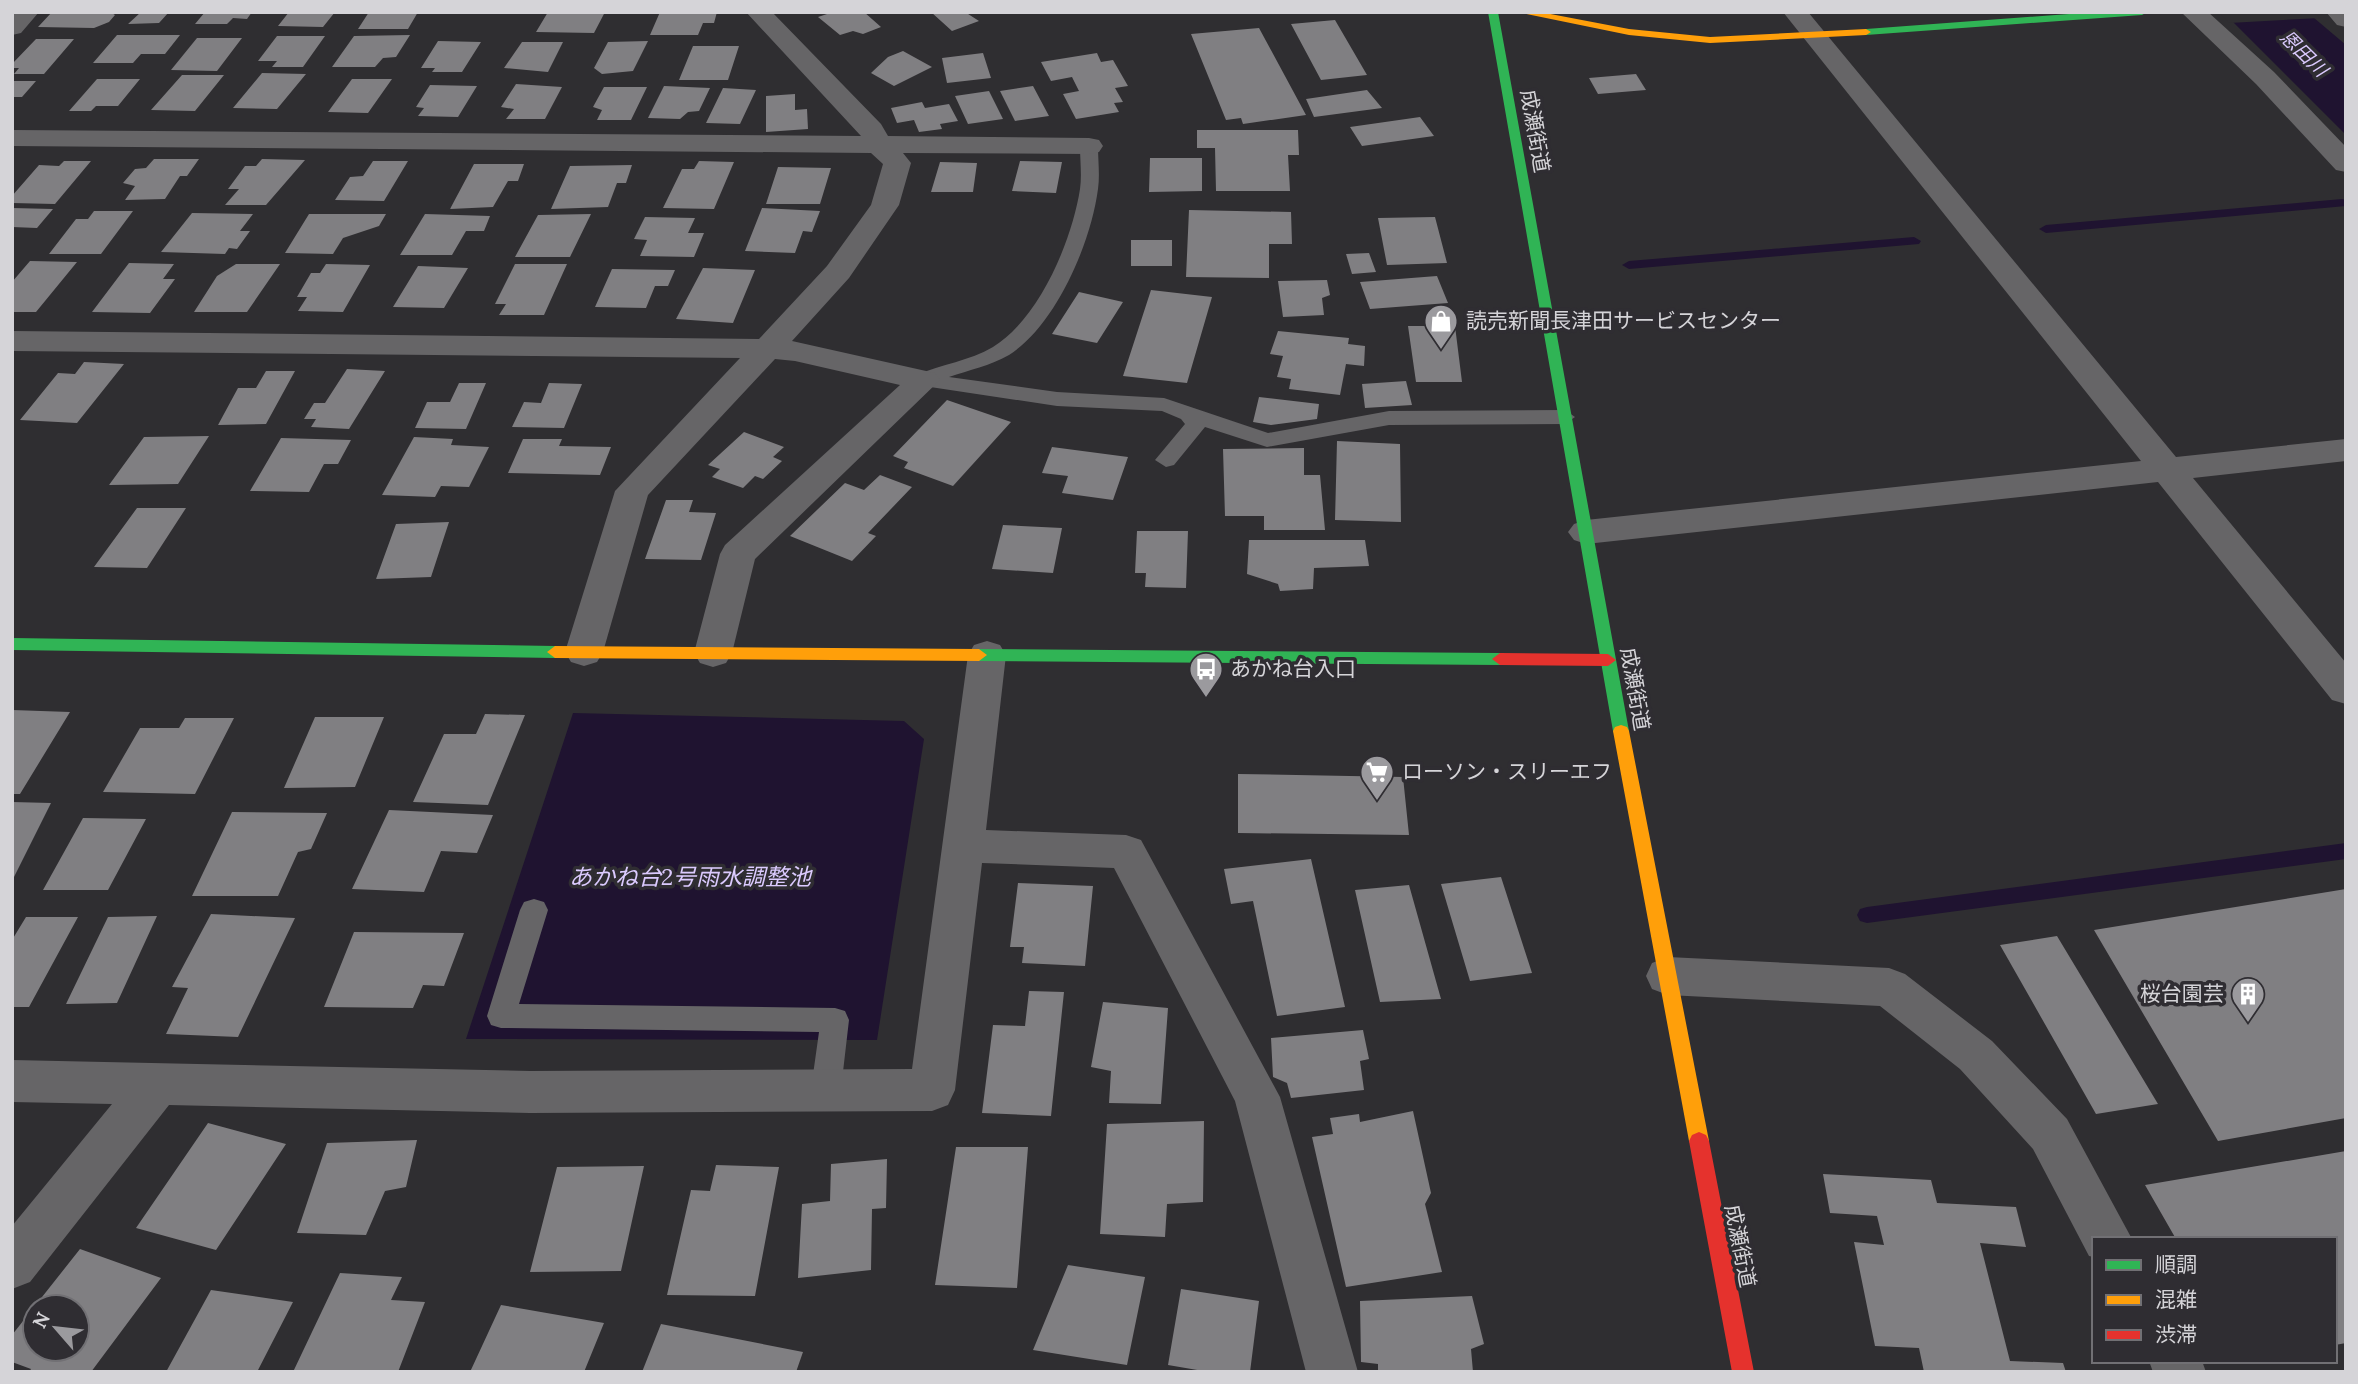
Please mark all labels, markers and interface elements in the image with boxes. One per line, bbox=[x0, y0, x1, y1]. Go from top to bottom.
water label: 恩田川 bbox=[2275, 25, 2334, 83]
street label: 成瀬街道 bbox=[1515, 87, 1556, 175]
shop icon: 読売新聞長津田サービスセンター bbox=[1422, 302, 1460, 351]
place label: 読売新聞長津田サービスセンター bbox=[1466, 307, 1781, 334]
street label: 成瀬街道 bbox=[1615, 645, 1656, 733]
bus stop icon: あかね台入口 bbox=[1187, 650, 1225, 699]
place label: あかね台入口 bbox=[1230, 655, 1356, 682]
supermarket icon: ローソン・スリーエフ bbox=[1358, 753, 1396, 802]
place label: ローソン・スリーエフ bbox=[1402, 758, 1612, 785]
water label: あかね台2号雨水調整池 bbox=[569, 862, 813, 891]
building icon: 桜台園芸 bbox=[2229, 975, 2267, 1024]
place label: 桜台園芸 bbox=[2140, 980, 2224, 1007]
street label: 成瀬街道 bbox=[1719, 1202, 1762, 1290]
legend bbox=[2092, 1237, 2337, 1363]
text: 順調 bbox=[2155, 1251, 2197, 1278]
text: 混雑 bbox=[2155, 1286, 2197, 1313]
north arrow bbox=[21, 1293, 91, 1363]
text: N bbox=[27, 1308, 55, 1332]
text: 渋滞 bbox=[2155, 1321, 2197, 1348]

